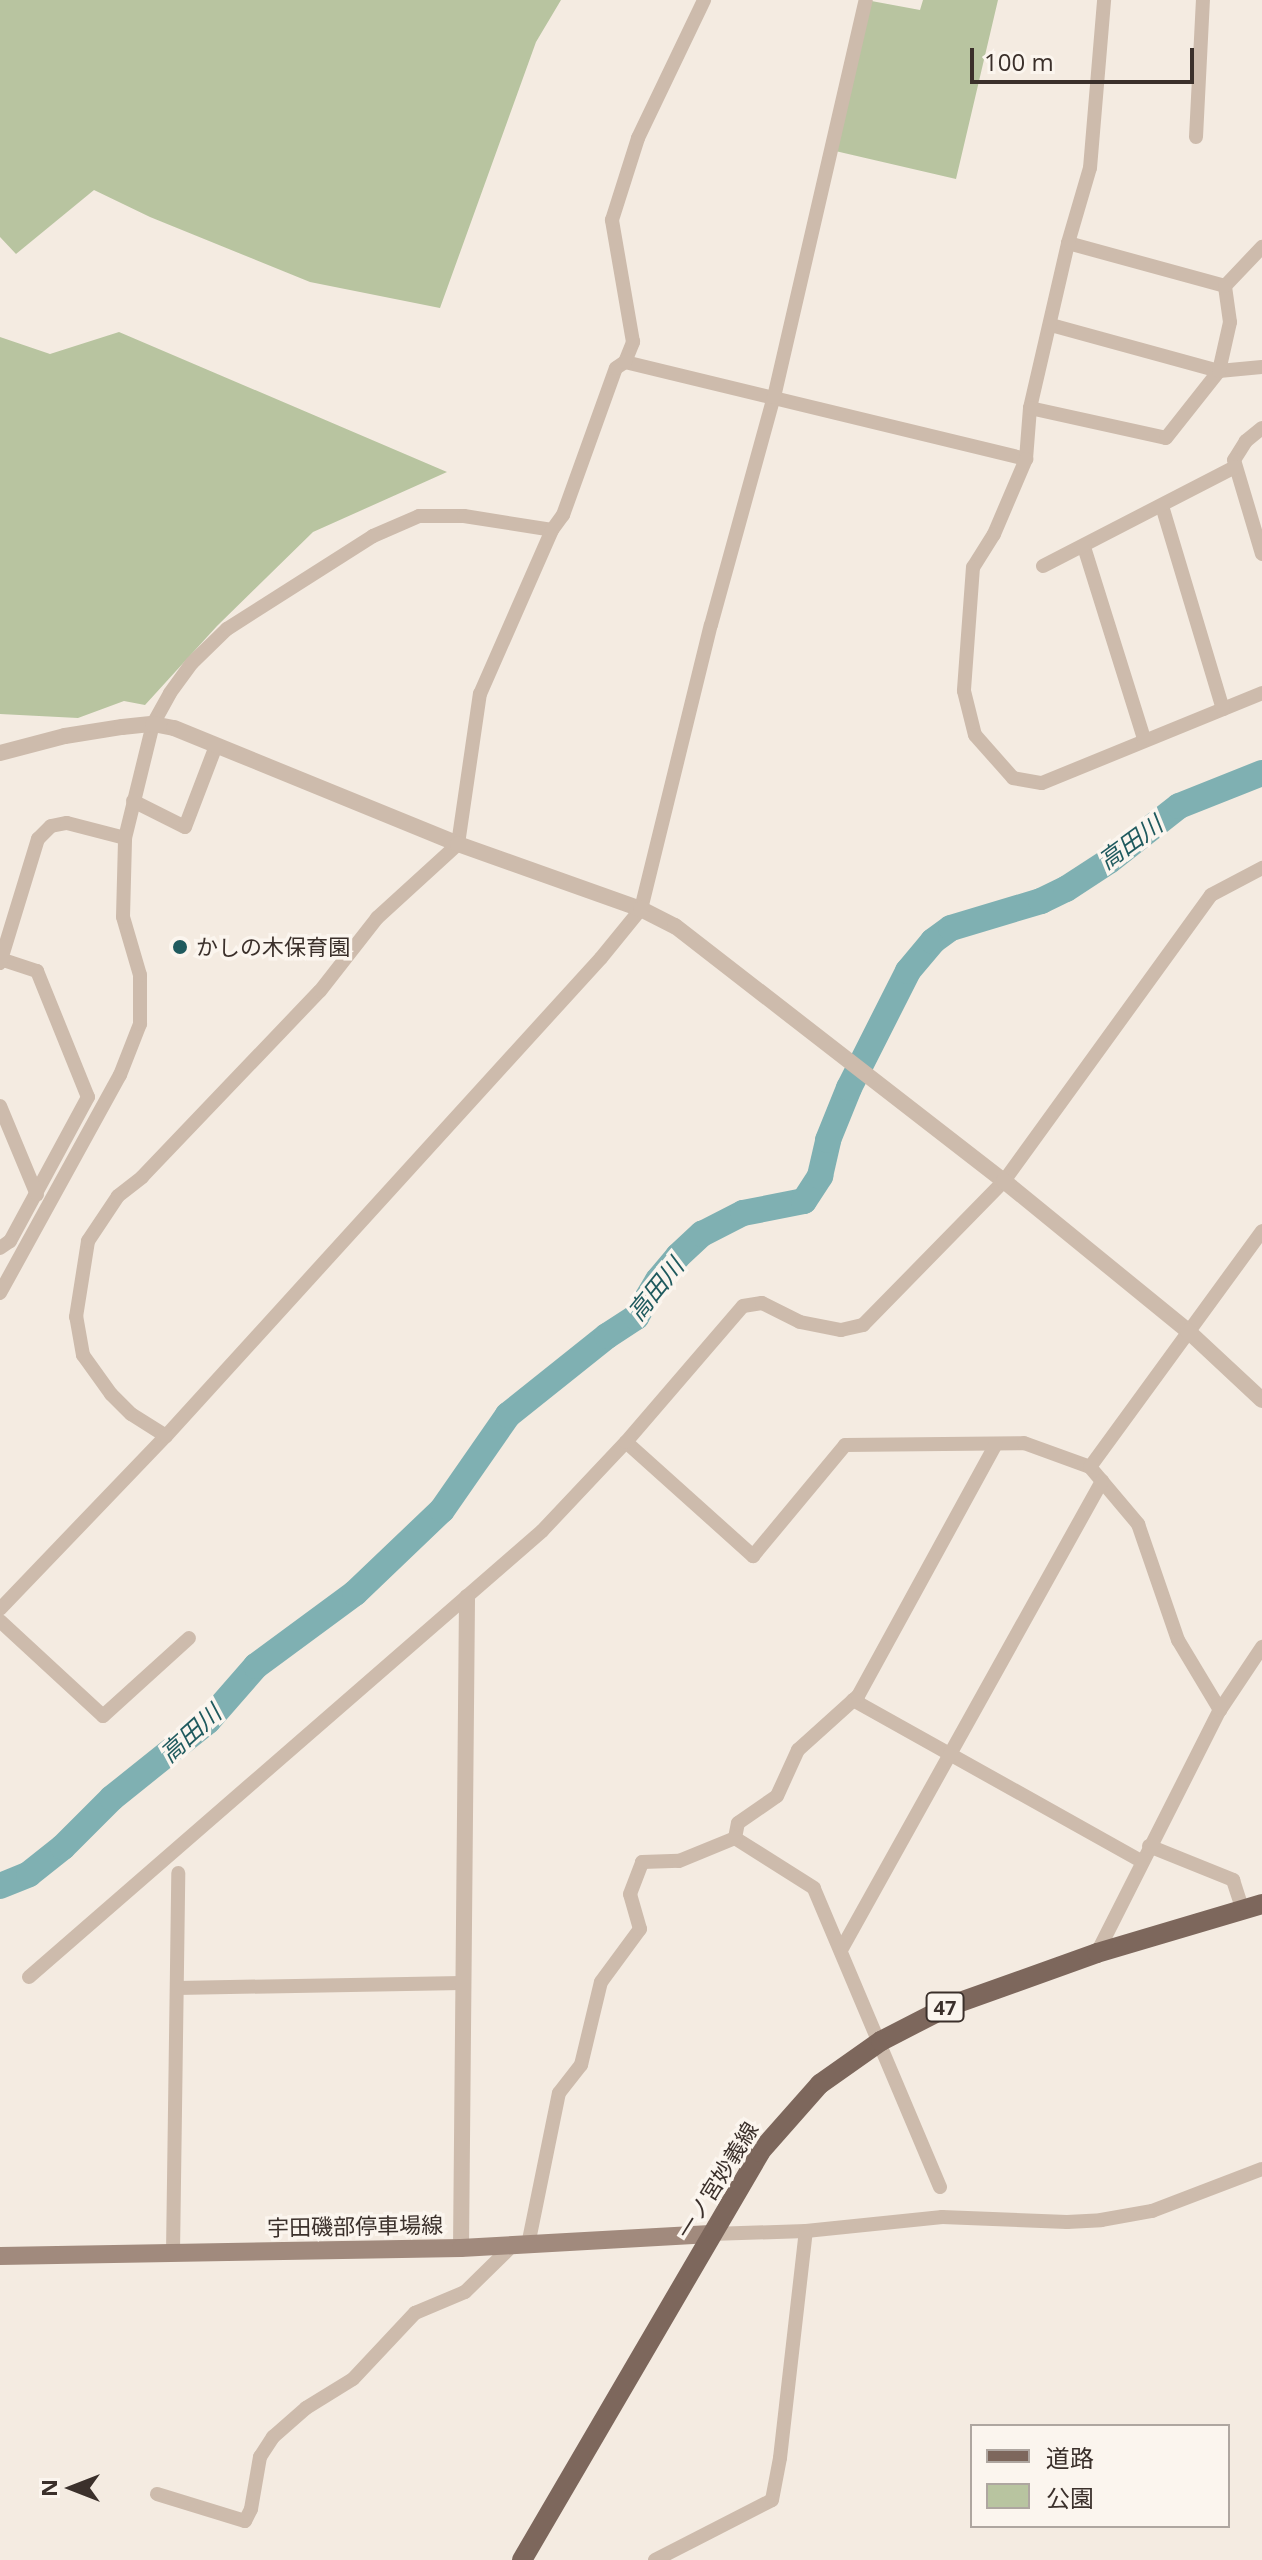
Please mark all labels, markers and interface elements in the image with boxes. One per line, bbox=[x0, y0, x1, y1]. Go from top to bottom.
scale bar bbox=[974, 32, 1198, 82]
text: 100 m bbox=[984, 45, 1054, 78]
water label: 高田川 bbox=[1092, 809, 1168, 875]
place label: かしの木保育園 bbox=[196, 934, 350, 960]
marker: かしの木保育園 bbox=[171, 938, 189, 956]
water label: 高田川 bbox=[621, 1252, 689, 1326]
water label: 高田川 bbox=[154, 1698, 226, 1768]
road number: 47 bbox=[925, 1991, 965, 2023]
street label: 一ノ宮妙義線 bbox=[671, 2117, 763, 2243]
street label: 宇田磯部停車場線 bbox=[267, 2211, 443, 2241]
legend bbox=[970, 2424, 1230, 2528]
text: 道路 bbox=[1046, 2441, 1094, 2474]
north arrow bbox=[32, 2448, 112, 2528]
text: N bbox=[33, 2479, 63, 2497]
text: 公園 bbox=[1046, 2481, 1094, 2514]

